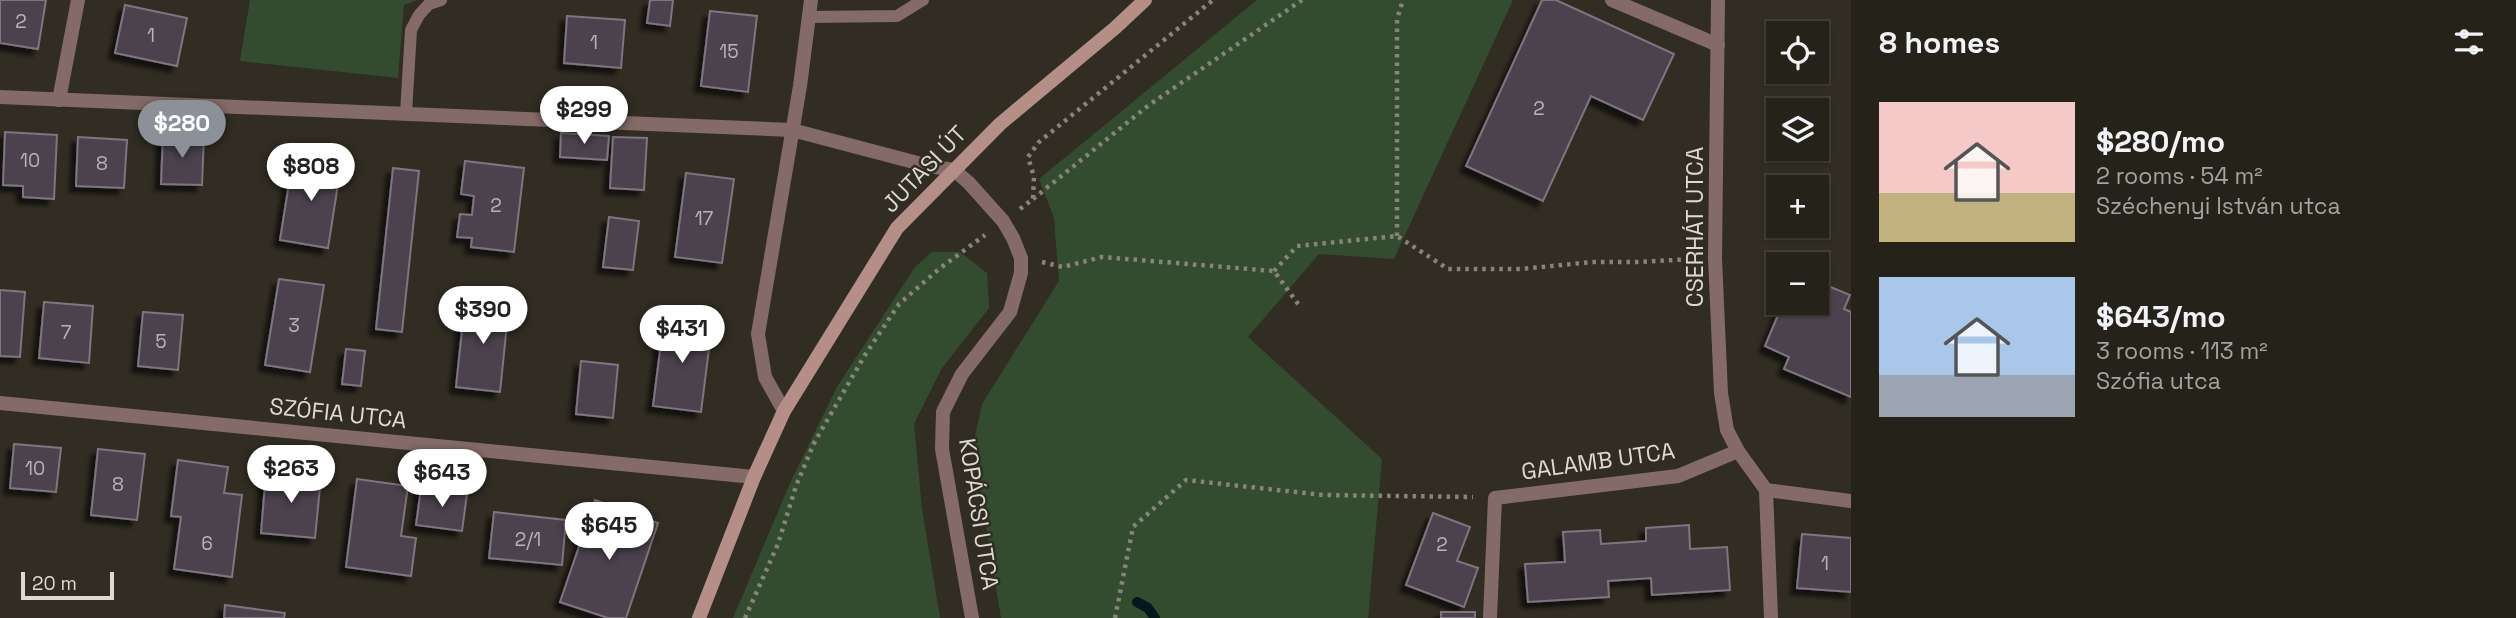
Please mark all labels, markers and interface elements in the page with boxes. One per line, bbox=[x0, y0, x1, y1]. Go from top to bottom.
house number: 2 bbox=[15, 9, 27, 34]
map controls bbox=[1766, 21, 1829, 315]
button: locate bbox=[1766, 21, 1829, 84]
house number: 1 bbox=[147, 23, 155, 48]
text: 8 homes bbox=[1879, 23, 2000, 62]
icon: filters bbox=[2450, 23, 2488, 61]
house number: 1 bbox=[590, 30, 598, 55]
house number: 15 bbox=[719, 39, 739, 64]
pin: $299 bbox=[543, 86, 625, 146]
text: $299 bbox=[556, 94, 612, 124]
house number: 2 bbox=[1533, 96, 1545, 121]
button: layers bbox=[1766, 98, 1829, 161]
pin: $280 bbox=[141, 100, 223, 160]
text: $280 bbox=[154, 108, 210, 138]
street label: JUTASI ÚT bbox=[875, 119, 973, 219]
text: $280/mo bbox=[2096, 122, 2225, 161]
icon: home bbox=[1935, 130, 2019, 214]
pin: $808 bbox=[270, 144, 352, 203]
street label: CSERHÁT UTCA bbox=[1680, 147, 1710, 307]
house number: 10 bbox=[20, 148, 40, 173]
house number: 8 bbox=[96, 151, 108, 176]
text: $808 bbox=[283, 151, 339, 181]
text: 2 rooms · 54 m² bbox=[2096, 161, 2263, 191]
button: + bbox=[1766, 175, 1829, 238]
text: Széchenyi István utca bbox=[2096, 191, 2341, 221]
house number: 2 bbox=[490, 193, 502, 218]
house number: 17 bbox=[695, 206, 714, 231]
button: − bbox=[1766, 252, 1829, 315]
pin: $390 bbox=[442, 286, 524, 346]
text: $390 bbox=[454, 294, 512, 324]
text: $643/mo bbox=[2096, 297, 2226, 336]
icon: home bbox=[1935, 305, 2019, 389]
pin: $431 bbox=[641, 306, 723, 365]
house number: 3 bbox=[288, 313, 300, 338]
text: $431 bbox=[656, 313, 708, 343]
house number: 7 bbox=[61, 320, 72, 345]
house number: 5 bbox=[155, 329, 167, 354]
text: 3 rooms · 113 m² bbox=[2096, 336, 2268, 366]
text: Szófia utca bbox=[2096, 366, 2221, 396]
street label: SZÓFIA UTCA bbox=[268, 391, 408, 435]
street label: GALAMB UTCA bbox=[1519, 435, 1677, 487]
street label: KOPÁCSI UTCA bbox=[952, 436, 1006, 592]
pin: $263 bbox=[250, 446, 332, 505]
pin: $643 bbox=[401, 449, 483, 509]
text: $263 bbox=[263, 453, 319, 483]
house number: 10 bbox=[25, 456, 45, 481]
text: $643 bbox=[414, 457, 470, 487]
house number: 8 bbox=[112, 472, 124, 497]
pin: $645 bbox=[568, 503, 650, 562]
text: $645 bbox=[581, 510, 637, 540]
house number: 2/1 bbox=[515, 527, 541, 552]
house number: 6 bbox=[201, 531, 213, 556]
house number: 2 bbox=[1436, 532, 1448, 557]
house number: 1 bbox=[1821, 551, 1829, 576]
scale bar bbox=[21, 569, 114, 601]
text: 20 m bbox=[32, 571, 77, 596]

